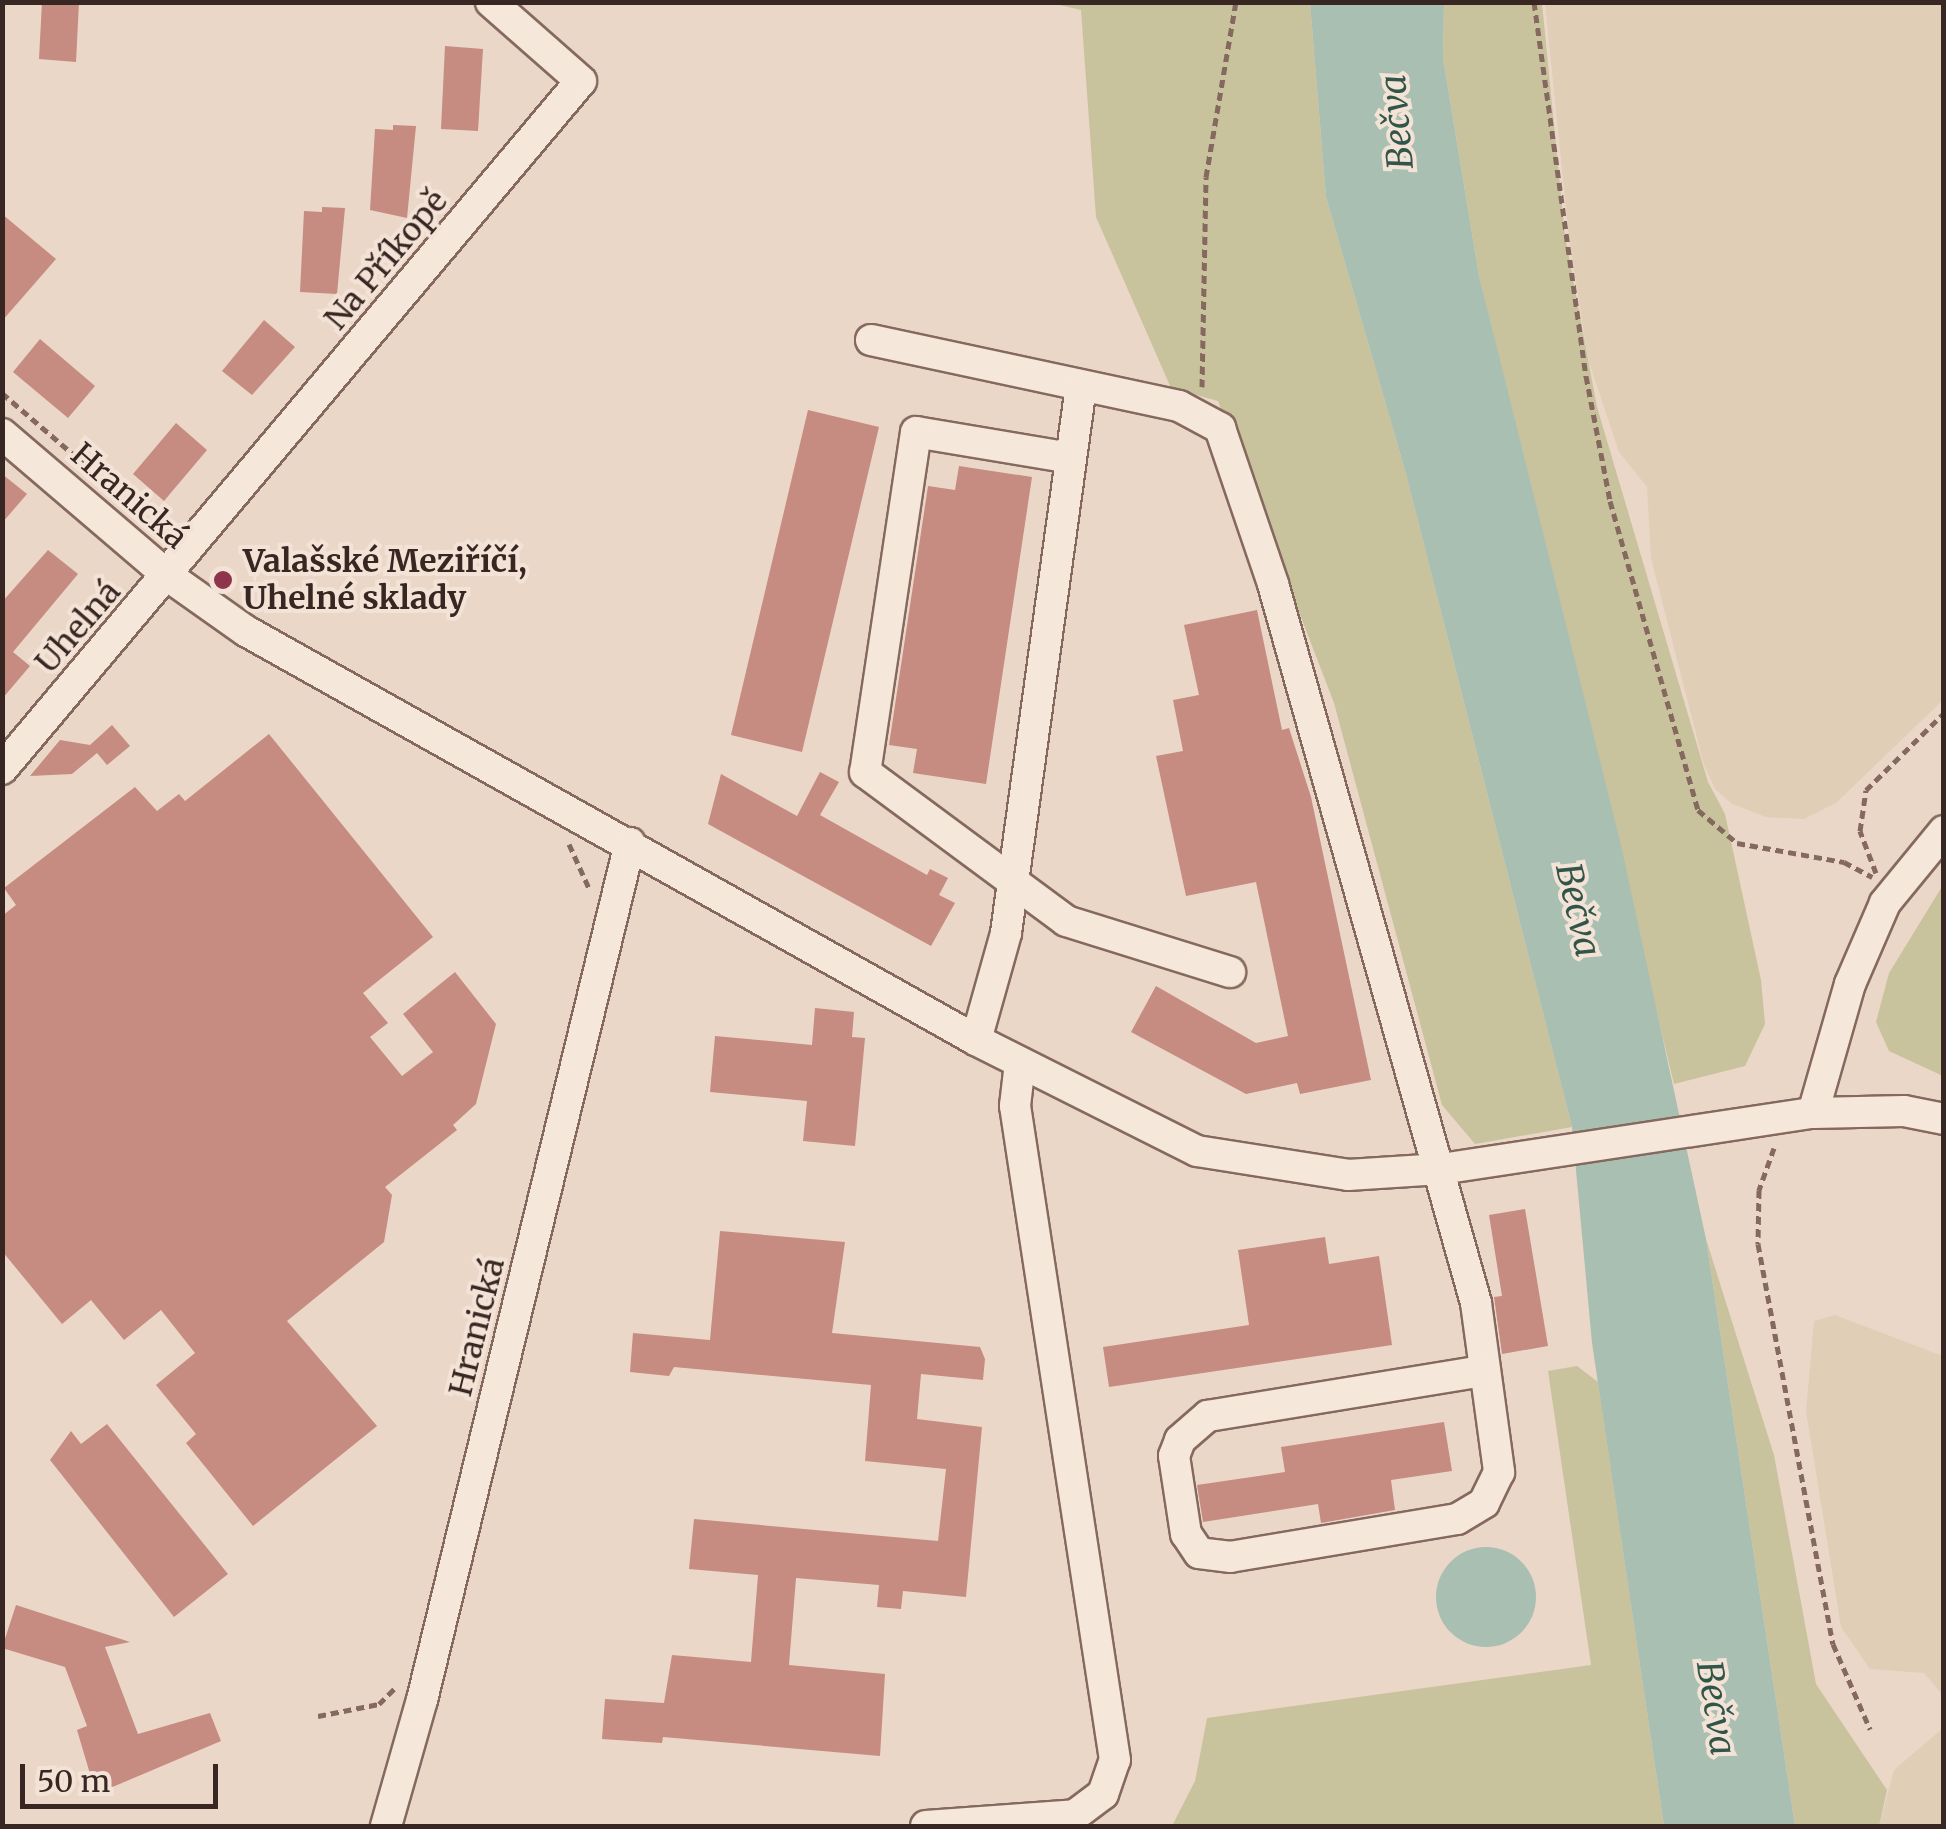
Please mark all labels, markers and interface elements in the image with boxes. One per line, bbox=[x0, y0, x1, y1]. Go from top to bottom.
water label: Bečva bbox=[1372, 73, 1422, 171]
street label: Na Příkopě bbox=[317, 183, 455, 337]
street label: Hranická bbox=[63, 435, 195, 557]
place label: Valašské Meziříčí, Uhelné sklady bbox=[243, 543, 527, 618]
marker: Valašské Meziříčí, Uhelné sklady bbox=[212, 569, 234, 591]
street label: Uhelná bbox=[28, 573, 128, 681]
water label: Bečva bbox=[1547, 859, 1609, 961]
street label: Hranická bbox=[441, 1254, 513, 1400]
water label: Bečva bbox=[1688, 1658, 1744, 1758]
scale bar bbox=[25, 1744, 222, 1806]
text: 50 m bbox=[37, 1762, 110, 1800]

